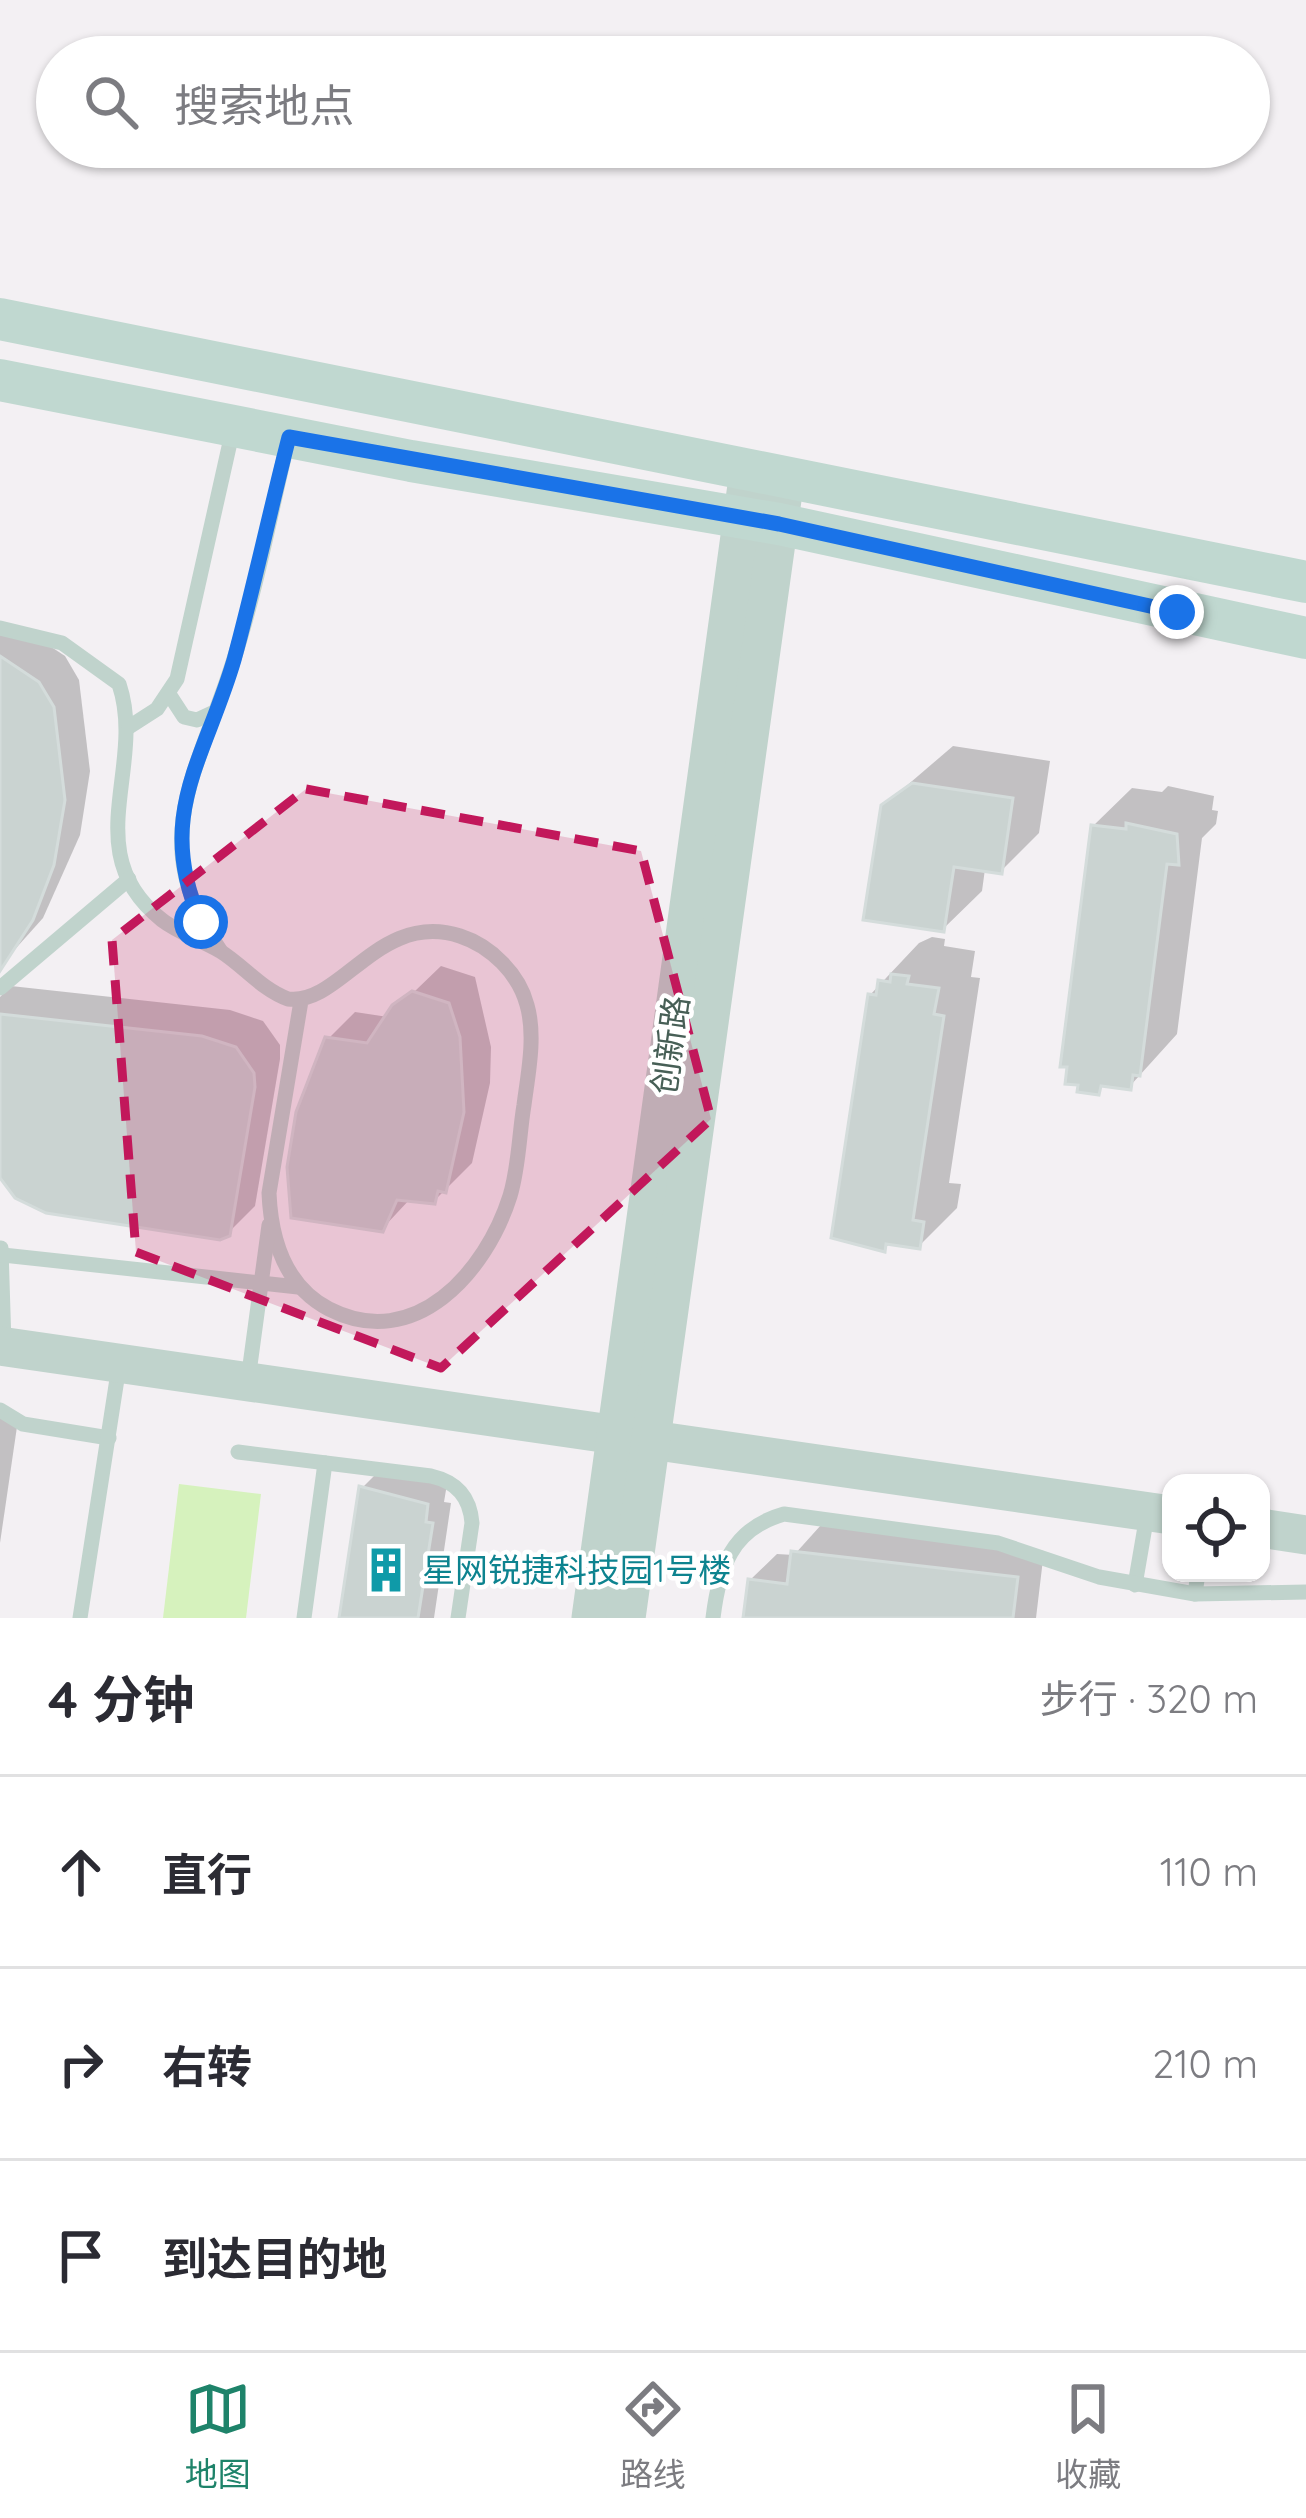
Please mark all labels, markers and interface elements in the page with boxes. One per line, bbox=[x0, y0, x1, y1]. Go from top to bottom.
search box bbox=[36, 36, 1270, 168]
icon: search bbox=[78, 69, 144, 135]
text: 搜索地点 bbox=[174, 77, 354, 133]
route end bbox=[1150, 585, 1204, 639]
route start bbox=[174, 895, 228, 949]
street label: 创新路 bbox=[642, 993, 697, 1097]
map controls bbox=[1162, 1474, 1270, 1582]
button: locate bbox=[1162, 1474, 1270, 1582]
building icon: 星网锐捷科技园1号楼 bbox=[361, 1545, 411, 1595]
place label: 星网锐捷科技园1号楼 bbox=[422, 1549, 731, 1590]
text: 4 分钟 bbox=[48, 1667, 194, 1731]
text: 步行 · 320 m bbox=[1040, 1674, 1258, 1723]
icon: ahead bbox=[48, 1839, 114, 1905]
text: 直行 bbox=[162, 1846, 252, 1902]
text: 110 m bbox=[1160, 1847, 1258, 1896]
icon: right bbox=[48, 2031, 114, 2097]
text: 右转 bbox=[162, 2038, 252, 2094]
text: 210 m bbox=[1153, 2039, 1258, 2088]
icon: arrive bbox=[48, 2223, 114, 2289]
text: 到达目的地 bbox=[162, 2230, 387, 2286]
tab: 地图 bbox=[185, 2376, 251, 2496]
tab: 路线 bbox=[620, 2376, 686, 2496]
tab: 收藏 bbox=[1055, 2376, 1121, 2496]

